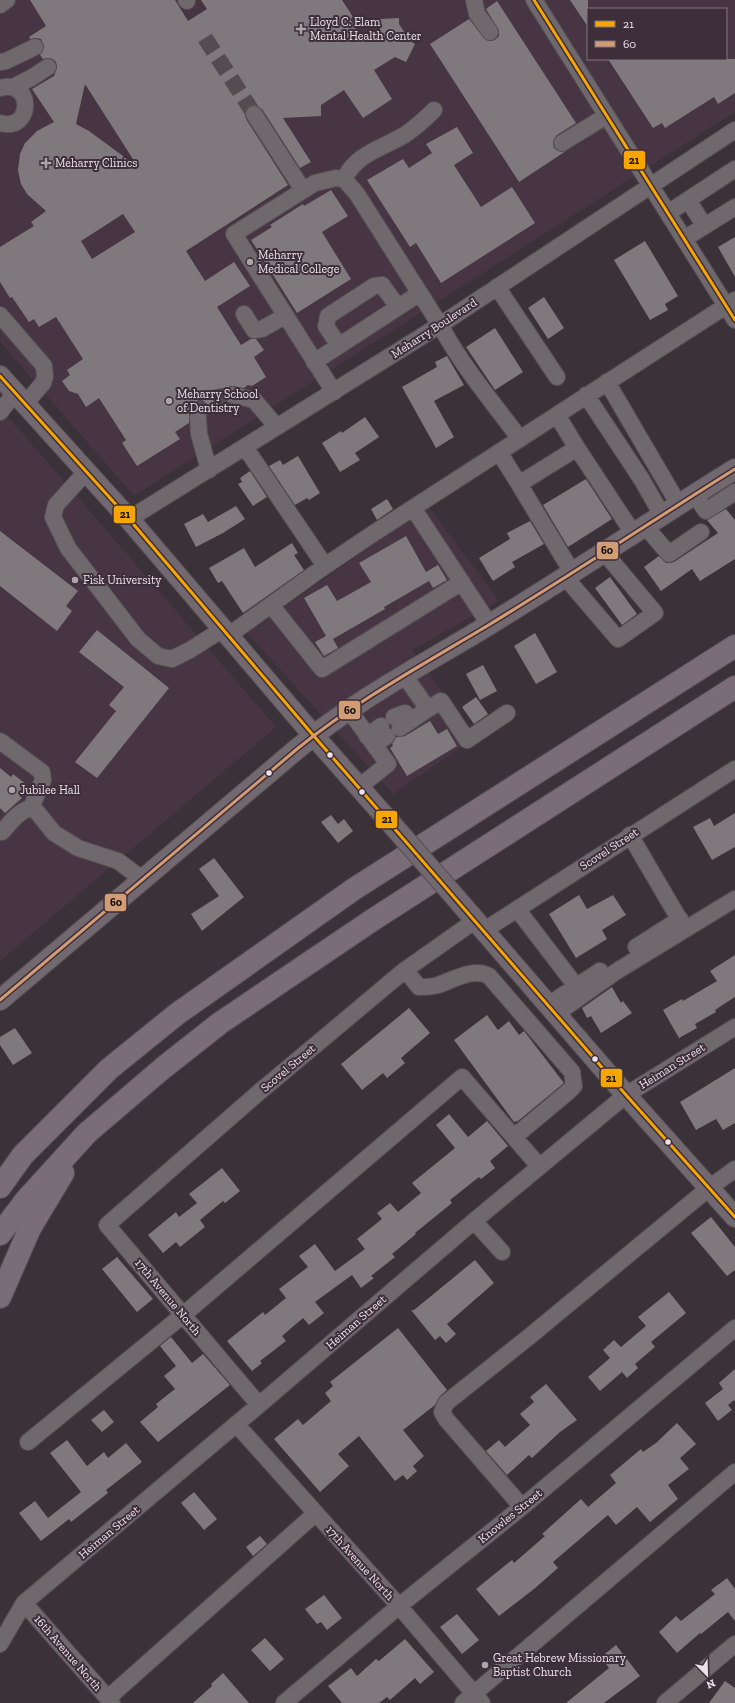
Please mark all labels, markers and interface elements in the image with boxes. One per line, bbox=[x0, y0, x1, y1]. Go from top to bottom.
legend bbox=[587, 8, 727, 60]
place label: Lloyd C. Elam Mental Health Center bbox=[310, 15, 422, 43]
text: 21 bbox=[623, 17, 634, 31]
marker: Lloyd C. Elam Mental Health Center bbox=[295, 23, 307, 35]
text: 60 bbox=[623, 37, 636, 51]
line badge: 21 bbox=[623, 150, 646, 170]
text: 21 bbox=[629, 154, 640, 167]
place label: Meharry Clinics bbox=[55, 156, 137, 170]
marker: Meharry Clinics bbox=[40, 157, 52, 169]
place label: Meharry Medical College bbox=[258, 248, 340, 276]
marker: Meharry Medical College bbox=[245, 257, 255, 267]
street label: Meharry Boulevard bbox=[389, 295, 480, 361]
place label: Meharry School of Dentistry bbox=[177, 387, 258, 415]
marker: Meharry School of Dentistry bbox=[164, 396, 174, 406]
line badge: 21 bbox=[113, 505, 136, 524]
text: 21 bbox=[120, 508, 131, 521]
line badge: 60 bbox=[596, 541, 619, 560]
text: 60 bbox=[601, 544, 613, 557]
place label: Fisk University bbox=[83, 573, 162, 587]
marker: Fisk University bbox=[70, 575, 80, 585]
line badge: 60 bbox=[338, 700, 361, 720]
text: 60 bbox=[344, 704, 356, 717]
unlabelled marker bbox=[325, 750, 335, 760]
unlabelled marker bbox=[264, 768, 274, 778]
place label: Jubilee Hall bbox=[20, 783, 80, 797]
marker: Jubilee Hall bbox=[7, 785, 17, 795]
unlabelled marker bbox=[357, 787, 367, 797]
line badge: 21 bbox=[375, 810, 398, 829]
text: 21 bbox=[382, 813, 393, 826]
street label: Scovel Street bbox=[577, 825, 641, 873]
line badge: 60 bbox=[104, 893, 127, 912]
text: 60 bbox=[110, 896, 122, 909]
street label: Heiman Street bbox=[636, 1040, 708, 1092]
street label: Scovel Street bbox=[258, 1041, 319, 1095]
unlabelled marker bbox=[590, 1054, 600, 1064]
line badge: 21 bbox=[600, 1068, 623, 1088]
text: 21 bbox=[606, 1072, 617, 1085]
unlabelled marker bbox=[663, 1137, 673, 1147]
street label: 17th Avenue North bbox=[132, 1256, 204, 1338]
street label: Heiman Street bbox=[323, 1292, 389, 1352]
street label: Knowles Street bbox=[475, 1486, 545, 1546]
street label: Heiman Street bbox=[76, 1502, 143, 1562]
street label: 17th Avenue North bbox=[323, 1523, 397, 1603]
street label: 16th Avenue North bbox=[31, 1612, 105, 1694]
place label: Great Hebrew Missionary Baptist Church bbox=[493, 1651, 627, 1679]
north arrow bbox=[687, 1655, 727, 1695]
marker: Great Hebrew Missionary Baptist Church bbox=[480, 1660, 490, 1670]
text: N bbox=[704, 1676, 717, 1692]

